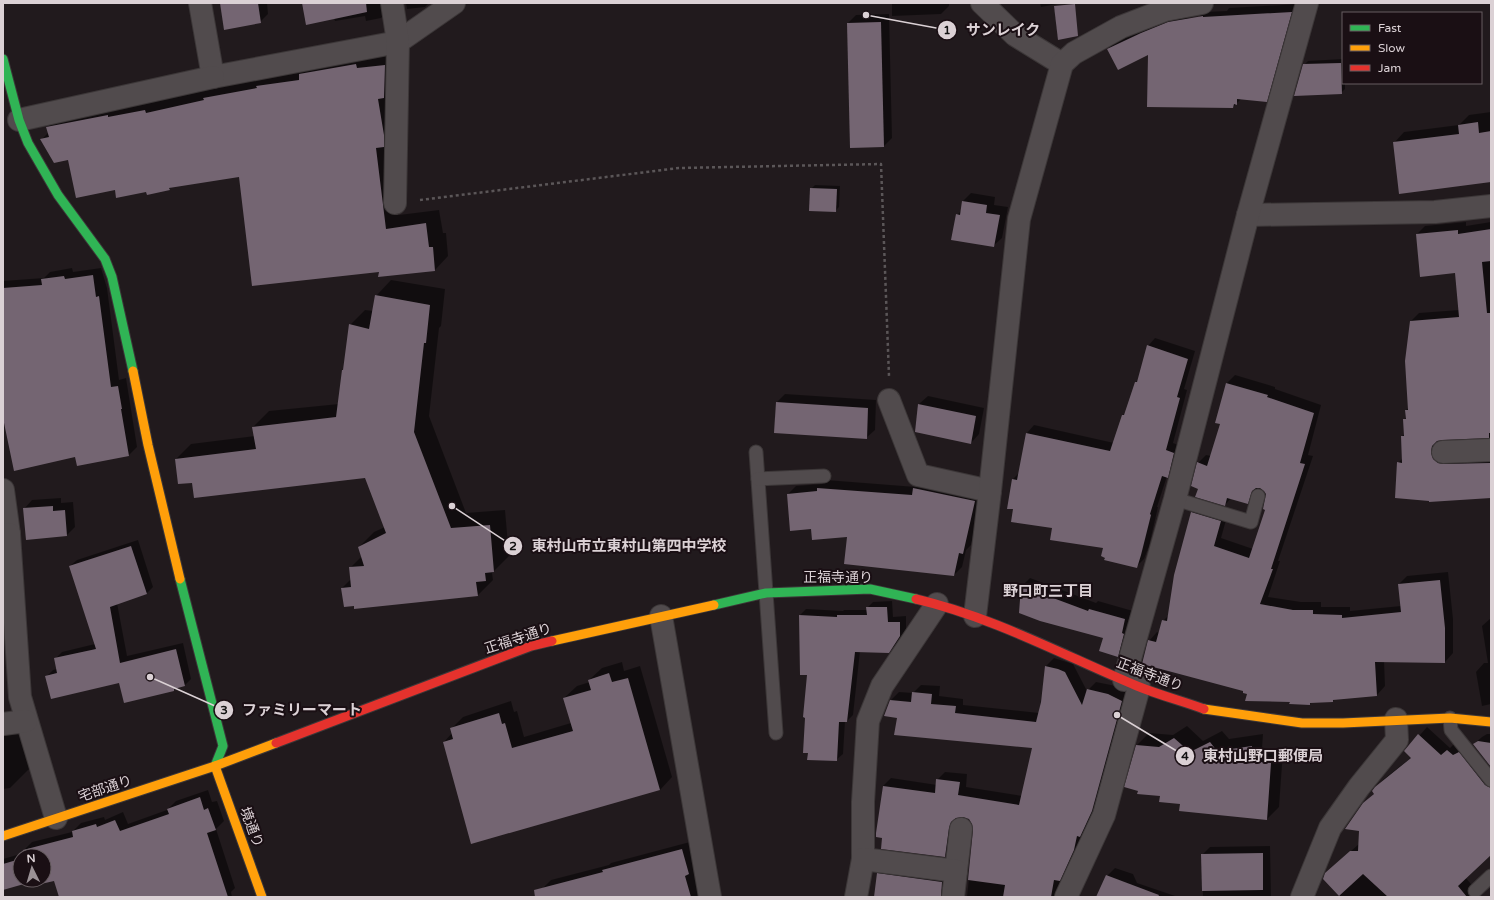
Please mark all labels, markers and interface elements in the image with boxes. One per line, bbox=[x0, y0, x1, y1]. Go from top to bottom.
legend bbox=[1342, 12, 1482, 84]
callout: サンレイク bbox=[937, 16, 1048, 43]
text: サンレイク bbox=[966, 21, 1040, 39]
text: Fast bbox=[1378, 21, 1402, 35]
text: 1 bbox=[943, 23, 951, 37]
text: Slow bbox=[1378, 41, 1405, 55]
text: Jam bbox=[1378, 61, 1401, 75]
callout: 東村山市立東村山第四中学校 bbox=[503, 532, 734, 559]
text: 東村山市立東村山第四中学校 bbox=[531, 537, 727, 555]
text: 2 bbox=[509, 539, 517, 553]
street label: 正福寺通り bbox=[803, 569, 873, 586]
district label: 野口町三丁目 bbox=[1003, 582, 1093, 600]
street label: 正福寺通り bbox=[482, 620, 554, 657]
street label: 正福寺通り bbox=[1114, 654, 1186, 695]
callout: ファミリーマート bbox=[214, 697, 370, 724]
text: ファミリーマート bbox=[242, 701, 362, 719]
text: 3 bbox=[220, 703, 228, 717]
callout: 東村山野口郵便局 bbox=[1175, 742, 1331, 769]
text: 東村山野口郵便局 bbox=[1203, 747, 1323, 765]
text: 4 bbox=[1181, 749, 1189, 763]
street label: 宅部通り bbox=[76, 772, 134, 805]
street label: 境通り bbox=[236, 805, 267, 850]
north arrow bbox=[12, 848, 52, 888]
text: N bbox=[26, 852, 36, 865]

